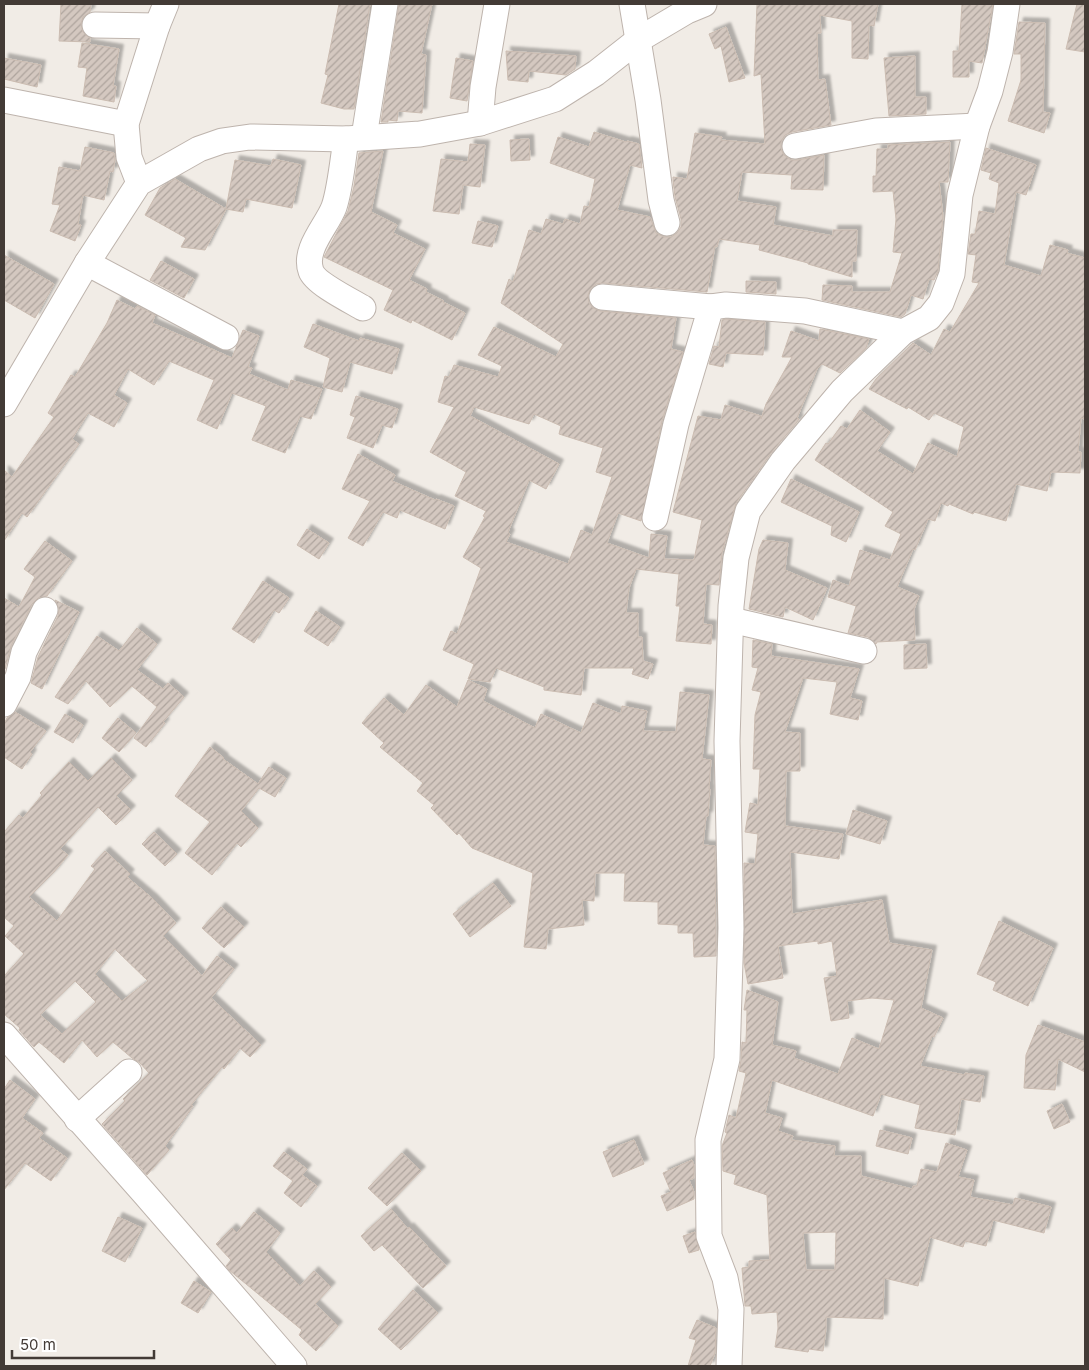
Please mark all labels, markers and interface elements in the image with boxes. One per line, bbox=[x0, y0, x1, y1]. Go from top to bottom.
scale bar bbox=[12, 1328, 155, 1360]
text: 50 m bbox=[20, 1335, 56, 1354]

